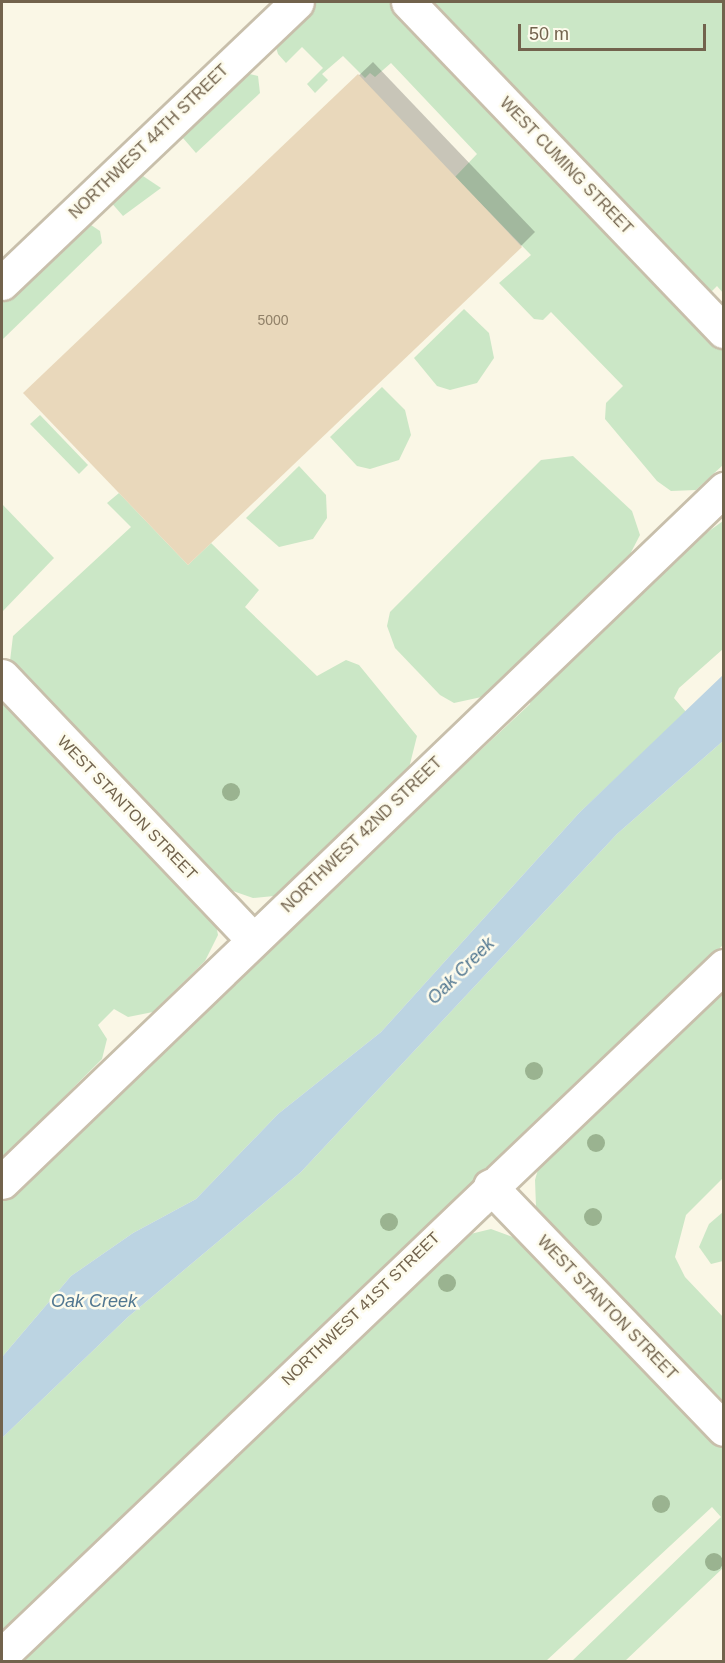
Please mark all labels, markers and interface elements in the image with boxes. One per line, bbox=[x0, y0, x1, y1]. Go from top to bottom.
scale bar bbox=[521, 12, 708, 50]
text: 50 m bbox=[529, 24, 569, 44]
street label: NORTHWEST 44TH STREET bbox=[65, 61, 233, 223]
street label: WEST CUMING STREET bbox=[495, 93, 637, 239]
house number: 5000 bbox=[257, 312, 289, 328]
street label: WEST STANTON STREET bbox=[53, 732, 201, 884]
street label: NORTHWEST 42ND STREET bbox=[278, 753, 446, 917]
water label: Oak Creek bbox=[423, 933, 499, 1009]
street label: NORTHWEST 41ST STREET bbox=[278, 1228, 444, 1390]
street label: WEST STANTON STREET bbox=[533, 1232, 681, 1384]
water label: Oak Creek bbox=[51, 1290, 137, 1312]

